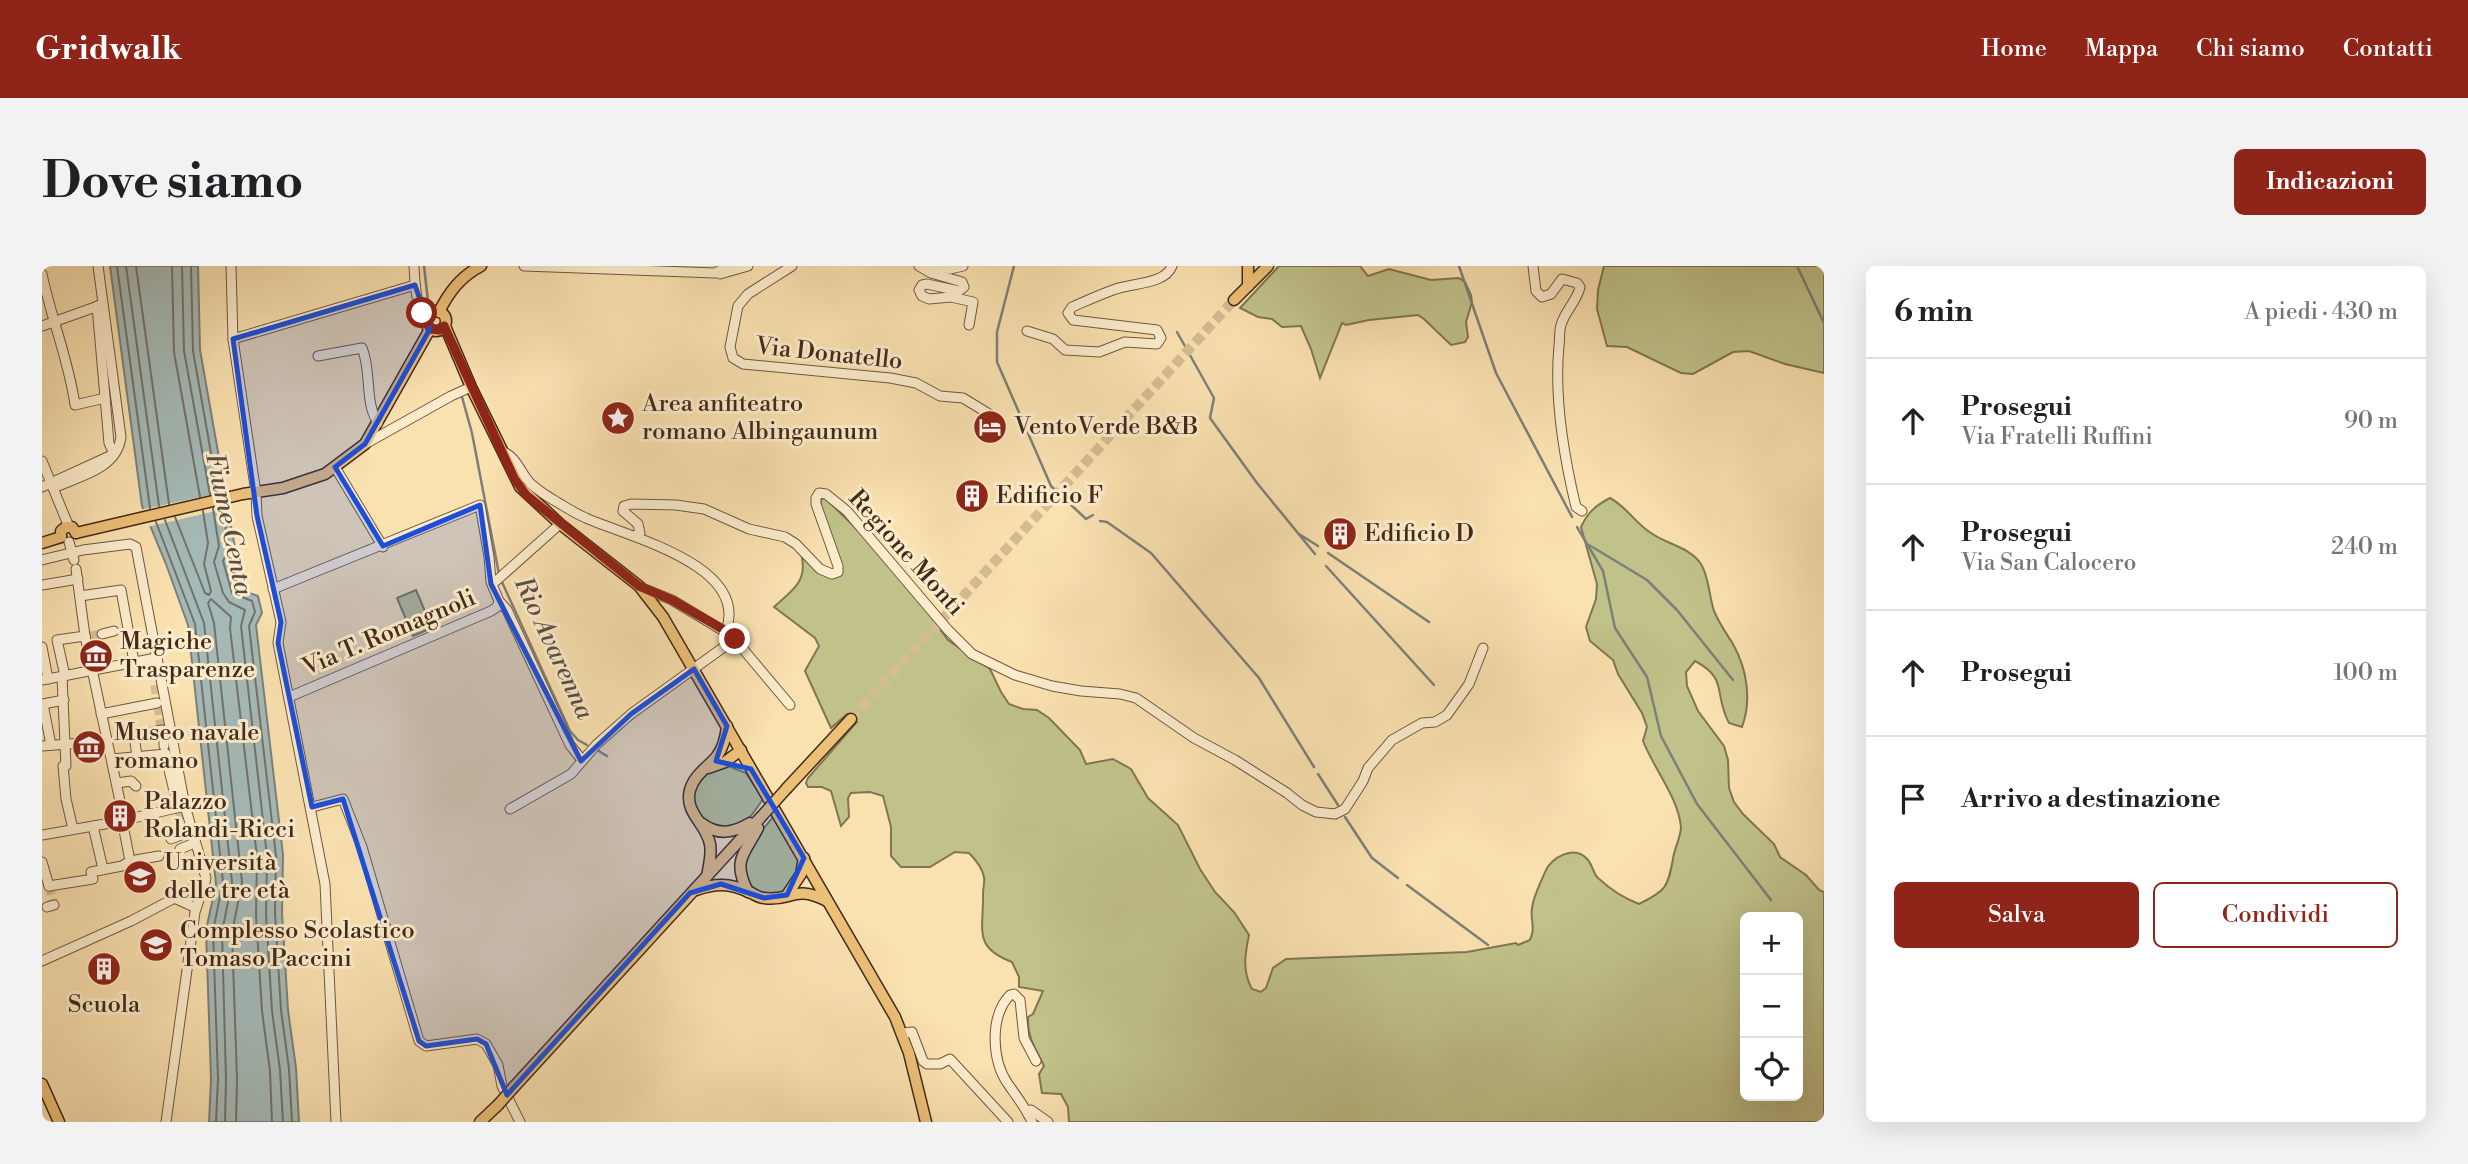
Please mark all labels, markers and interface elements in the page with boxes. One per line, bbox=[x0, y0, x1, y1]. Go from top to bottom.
text: Gridwalk bbox=[35, 29, 182, 70]
text: Home bbox=[1981, 34, 2047, 64]
text: Mappa bbox=[2085, 34, 2158, 64]
text: Chi siamo bbox=[2196, 34, 2305, 64]
text: Contatti bbox=[2343, 34, 2433, 64]
button: Indicazioni bbox=[2234, 149, 2426, 215]
text: Dove siamo bbox=[42, 152, 303, 213]
text: 6 min bbox=[1894, 293, 1973, 331]
route start bbox=[406, 297, 437, 328]
text: A piedi · 430 m bbox=[2245, 298, 2398, 326]
street label: Via Donatello bbox=[753, 331, 904, 377]
place label: Area anfiteatro romano Albingaunum bbox=[641, 389, 878, 447]
text: Prosegui bbox=[1961, 391, 2072, 423]
place icon: Area anfiteatro romano Albingaunum bbox=[599, 399, 637, 437]
icon: ahead bbox=[1894, 402, 1932, 440]
text: 90 m bbox=[2344, 407, 2398, 435]
hotel icon: VentoVerde B&B bbox=[971, 408, 1009, 446]
place label: VentoVerde B&B bbox=[1013, 412, 1198, 442]
text: Via Fratelli Ruffini bbox=[1961, 423, 2153, 451]
water label: Fiume Centa bbox=[198, 450, 260, 599]
building icon: Edificio F bbox=[953, 477, 991, 515]
place label: Edificio F bbox=[996, 481, 1103, 511]
street label: Regione Monti bbox=[842, 484, 970, 622]
building icon: Edificio D bbox=[1321, 515, 1359, 553]
text: Prosegui bbox=[1961, 517, 2072, 549]
place label: Edificio D bbox=[1364, 519, 1474, 549]
icon: ahead bbox=[1894, 528, 1932, 566]
text: 240 m bbox=[2331, 533, 2398, 561]
text: Via San Calocero bbox=[1961, 549, 2136, 577]
water label: Rio Avarenna bbox=[507, 571, 601, 725]
street label: Via T. Romagnoli bbox=[297, 583, 480, 683]
route end bbox=[719, 623, 750, 654]
place label: Magiche Trasparenze bbox=[120, 627, 255, 685]
museum icon: Magiche Trasparenze bbox=[77, 637, 115, 675]
icon: ahead bbox=[1894, 654, 1932, 692]
text: Prosegui bbox=[1961, 657, 2072, 689]
text: 100 m bbox=[2333, 659, 2398, 687]
place label: Museo navale romano bbox=[114, 718, 259, 776]
museum icon: Museo navale romano bbox=[70, 728, 108, 766]
icon: arrive bbox=[1894, 780, 1932, 818]
text: Arrivo a destinazione bbox=[1961, 783, 2220, 815]
place label: Palazzo Rolandi-Ricci bbox=[144, 787, 295, 845]
building icon: Palazzo Rolandi-Ricci bbox=[101, 797, 139, 835]
place label: Università delle tre età bbox=[164, 848, 291, 906]
school or university icon: Università delle tre età bbox=[121, 858, 159, 896]
button: Salva bbox=[1894, 882, 2139, 948]
button: Condividi bbox=[2153, 882, 2398, 948]
map controls bbox=[1740, 912, 1803, 1101]
button: + bbox=[1740, 912, 1803, 975]
place label: Complesso Scolastico Tomaso Paccini bbox=[180, 916, 415, 974]
school or university icon: Complesso Scolastico Tomaso Paccini bbox=[137, 926, 175, 964]
building icon: Scuola bbox=[85, 950, 123, 988]
button: − bbox=[1740, 975, 1803, 1038]
place label: Scuola bbox=[68, 990, 141, 1020]
button: locate bbox=[1740, 1038, 1803, 1101]

